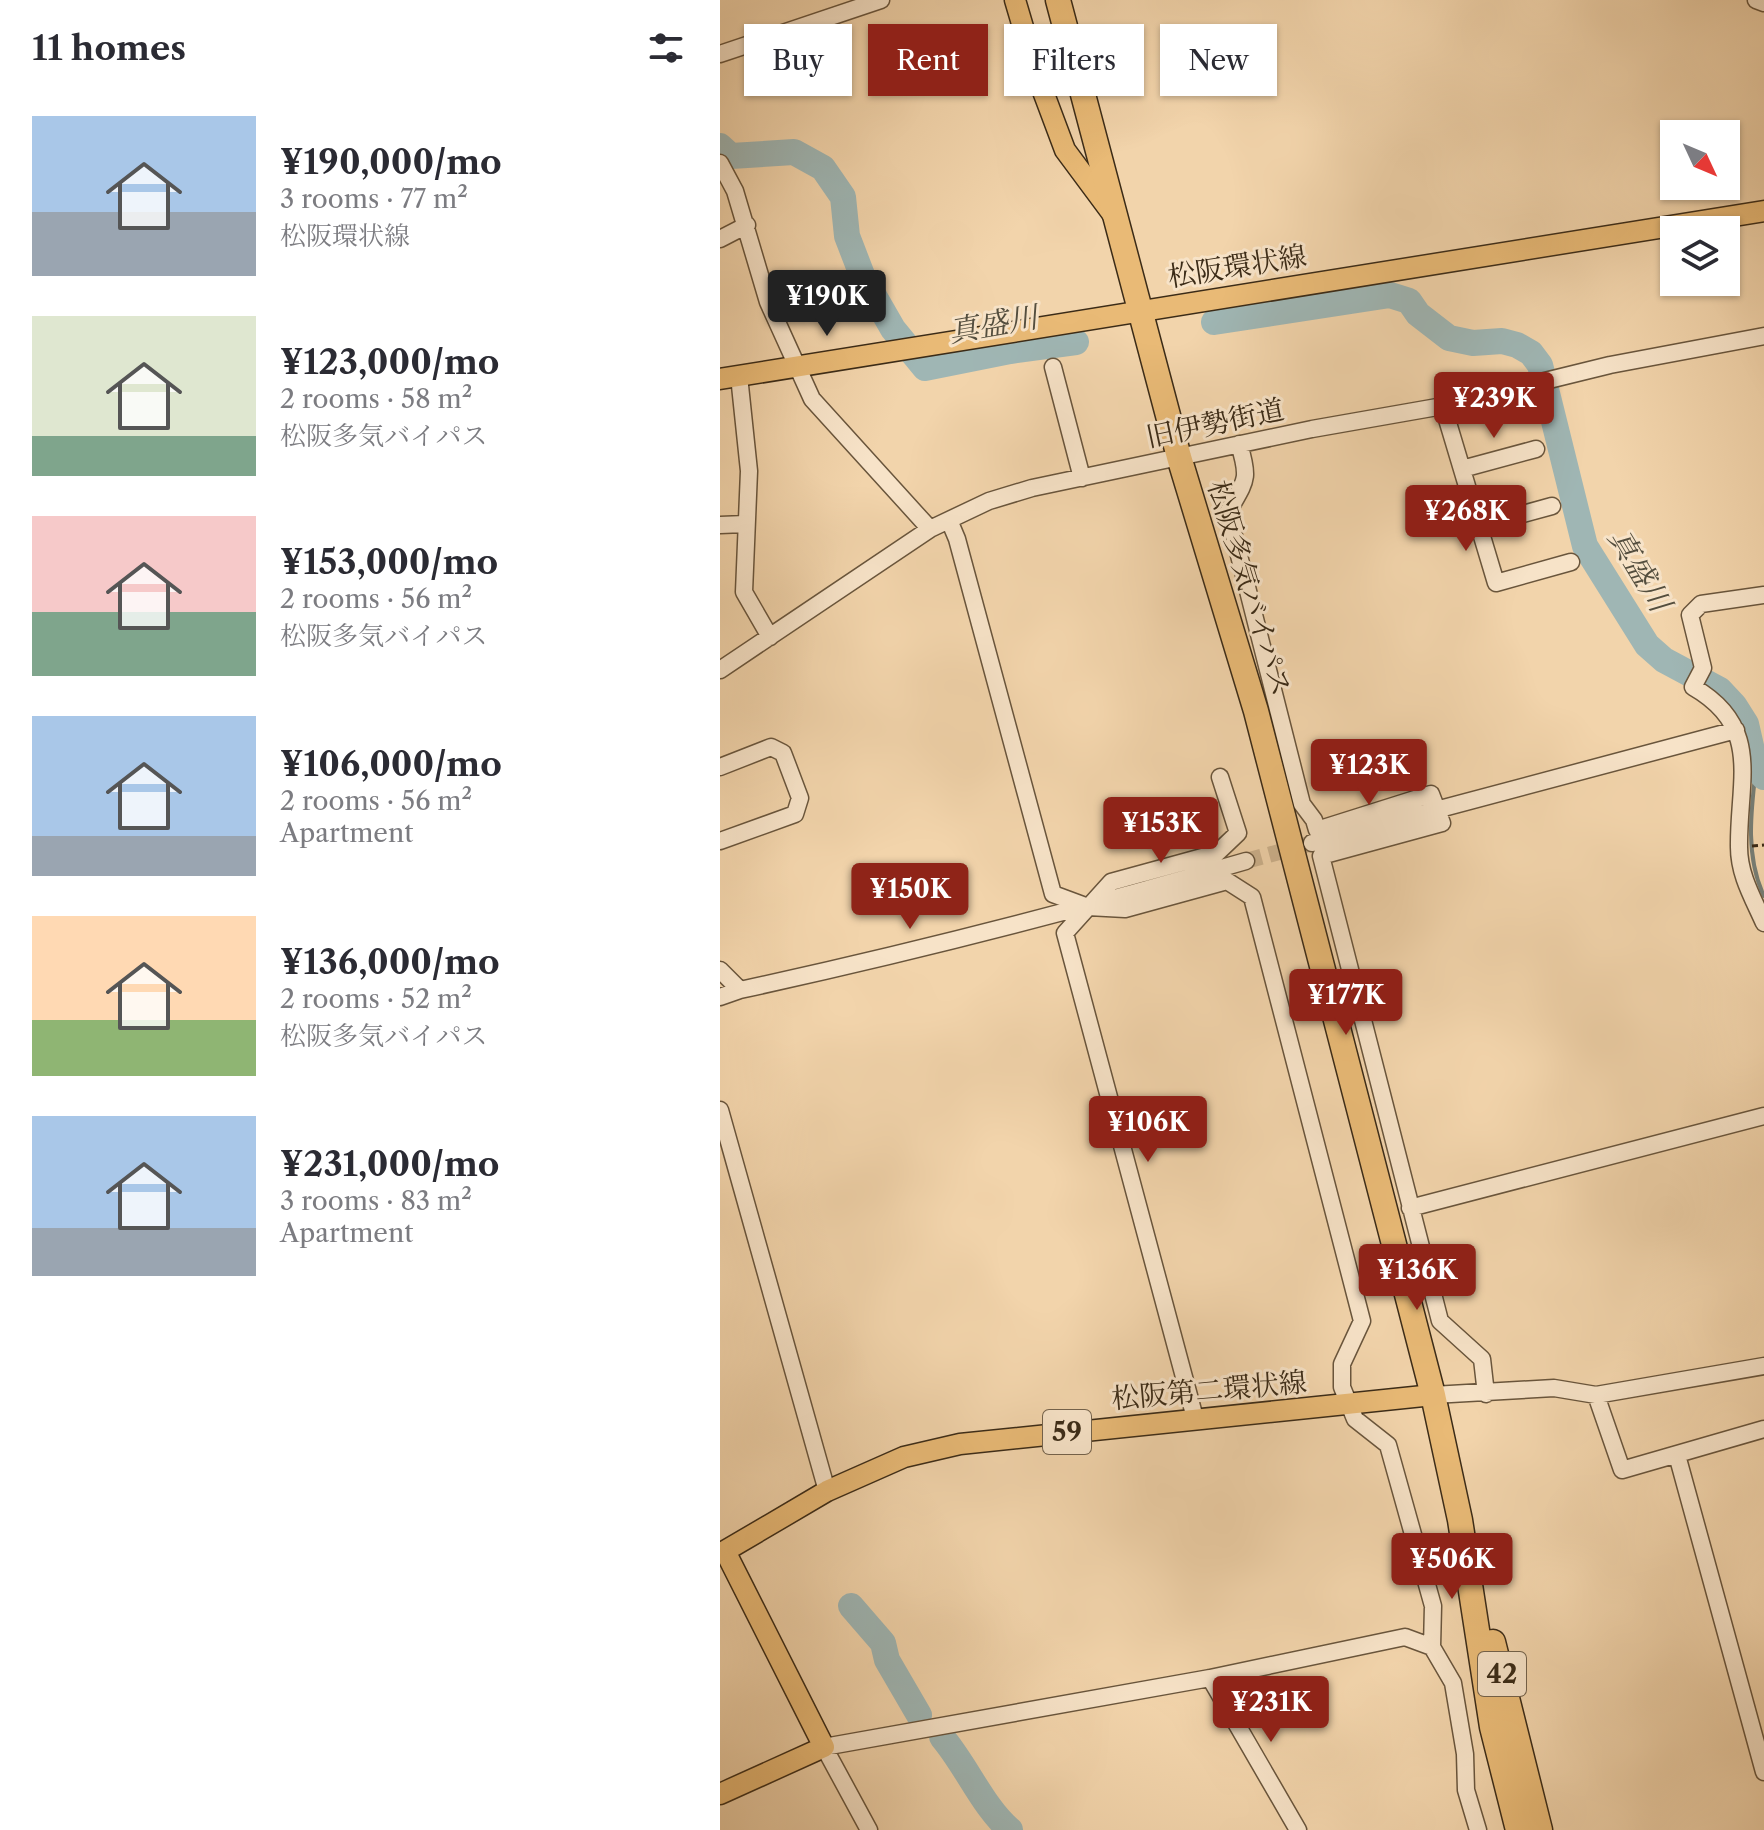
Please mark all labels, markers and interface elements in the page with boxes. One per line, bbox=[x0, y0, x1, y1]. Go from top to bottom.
chip: Buy bbox=[744, 24, 852, 96]
chip: Rent bbox=[868, 24, 988, 96]
chip: Filters bbox=[1004, 24, 1144, 96]
chip: New bbox=[1160, 24, 1277, 96]
icon: filters bbox=[644, 26, 688, 70]
text: 11 homes bbox=[32, 27, 186, 69]
north arrow bbox=[1660, 120, 1740, 200]
map controls bbox=[1660, 120, 1740, 296]
text: ¥190,000/mo bbox=[280, 141, 502, 183]
icon: home bbox=[96, 148, 192, 244]
text: 3 rooms · 77 m² bbox=[280, 183, 468, 215]
button: layers bbox=[1660, 216, 1740, 296]
text: 松阪環状線 bbox=[280, 220, 410, 252]
street label: 松阪環状線 bbox=[1165, 238, 1309, 294]
pin: ¥190K bbox=[771, 270, 883, 338]
text: ¥190K bbox=[786, 280, 868, 312]
water label: 真盛川 bbox=[945, 297, 1043, 350]
text: ¥123,000/mo bbox=[280, 341, 499, 383]
icon: home bbox=[96, 348, 192, 444]
pin: ¥239K bbox=[1438, 372, 1550, 440]
text: ¥239K bbox=[1452, 382, 1536, 414]
text: 2 rooms · 58 m² bbox=[280, 383, 472, 415]
street label: 旧伊勢街道 bbox=[1143, 392, 1287, 454]
text: 松阪多気バイパス bbox=[280, 420, 487, 452]
street label: 松阪多気バイパス bbox=[1201, 476, 1299, 700]
pin: ¥268K bbox=[1410, 485, 1522, 553]
text: ¥268K bbox=[1423, 495, 1509, 527]
water label: 真盛川 bbox=[1601, 522, 1681, 621]
text: ¥153,000/mo bbox=[280, 541, 498, 583]
icon: home bbox=[96, 548, 192, 644]
text: 2 rooms · 56 m² bbox=[280, 583, 472, 615]
text: 松阪多気バイパス bbox=[280, 620, 487, 652]
pin: ¥123K bbox=[1313, 739, 1425, 807]
text: ¥106,000/mo bbox=[280, 743, 502, 785]
icon: home bbox=[96, 748, 192, 844]
text: ¥123K bbox=[1329, 749, 1409, 781]
text: 2 rooms · 56 m² bbox=[280, 785, 472, 817]
pin: ¥153K bbox=[1105, 797, 1217, 865]
text: ¥153K bbox=[1121, 807, 1201, 839]
text: Apartment bbox=[280, 817, 413, 849]
pin: ¥150K bbox=[854, 863, 966, 931]
text: ¥150K bbox=[869, 873, 951, 905]
text: ¥136,000/mo bbox=[280, 941, 500, 983]
icon: home bbox=[96, 948, 192, 1044]
pin: ¥177K bbox=[1290, 969, 1402, 1037]
text: ¥177K bbox=[1307, 979, 1385, 1011]
text: 2 rooms · 52 m² bbox=[280, 983, 472, 1015]
text: 松阪多気バイパス bbox=[280, 1020, 487, 1052]
pin: ¥106K bbox=[1092, 1096, 1204, 1164]
text: ¥106K bbox=[1107, 1106, 1189, 1138]
text: ¥231,000/mo bbox=[280, 1143, 499, 1185]
icon: home bbox=[96, 1148, 192, 1244]
text: 3 rooms · 83 m² bbox=[280, 1185, 472, 1217]
text: Apartment bbox=[280, 1217, 413, 1249]
pin: ¥136K bbox=[1361, 1244, 1473, 1312]
text: ¥136K bbox=[1377, 1254, 1457, 1286]
street label: 松阪第二環状線 bbox=[1110, 1365, 1308, 1415]
road number: 59 bbox=[1043, 1410, 1091, 1454]
pin: ¥506K bbox=[1396, 1533, 1508, 1601]
text: ¥506K bbox=[1409, 1543, 1495, 1575]
road number: 42 bbox=[1478, 1652, 1526, 1696]
pin: ¥231K bbox=[1215, 1676, 1327, 1744]
text: ¥231K bbox=[1231, 1686, 1311, 1718]

